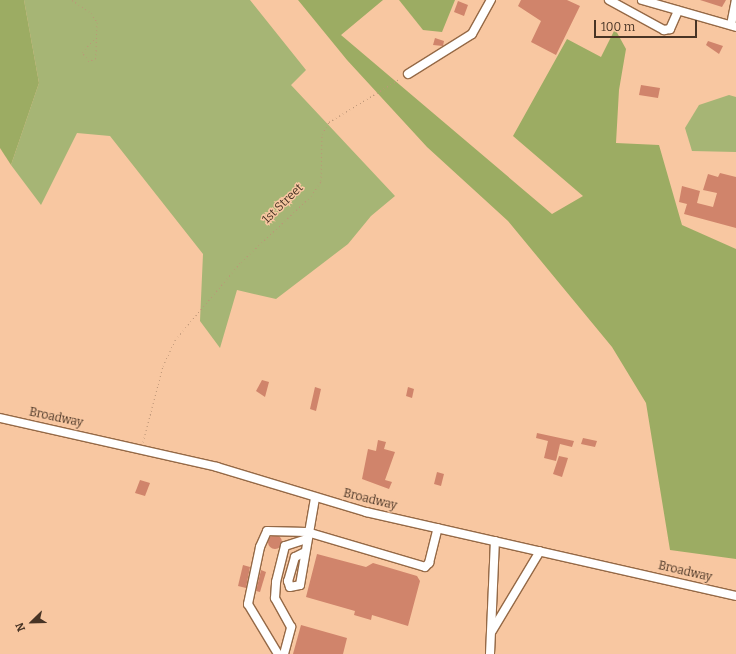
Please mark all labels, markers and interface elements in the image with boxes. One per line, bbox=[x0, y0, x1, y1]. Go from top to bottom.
scale bar bbox=[596, 12, 699, 38]
text: 100 m bbox=[601, 20, 635, 34]
street label: 1st Street bbox=[260, 181, 306, 227]
street label: Broadway bbox=[28, 405, 84, 431]
street label: Broadway bbox=[342, 486, 398, 514]
street label: Broadway bbox=[657, 559, 713, 585]
north arrow bbox=[12, 602, 52, 642]
text: N bbox=[13, 620, 28, 633]

